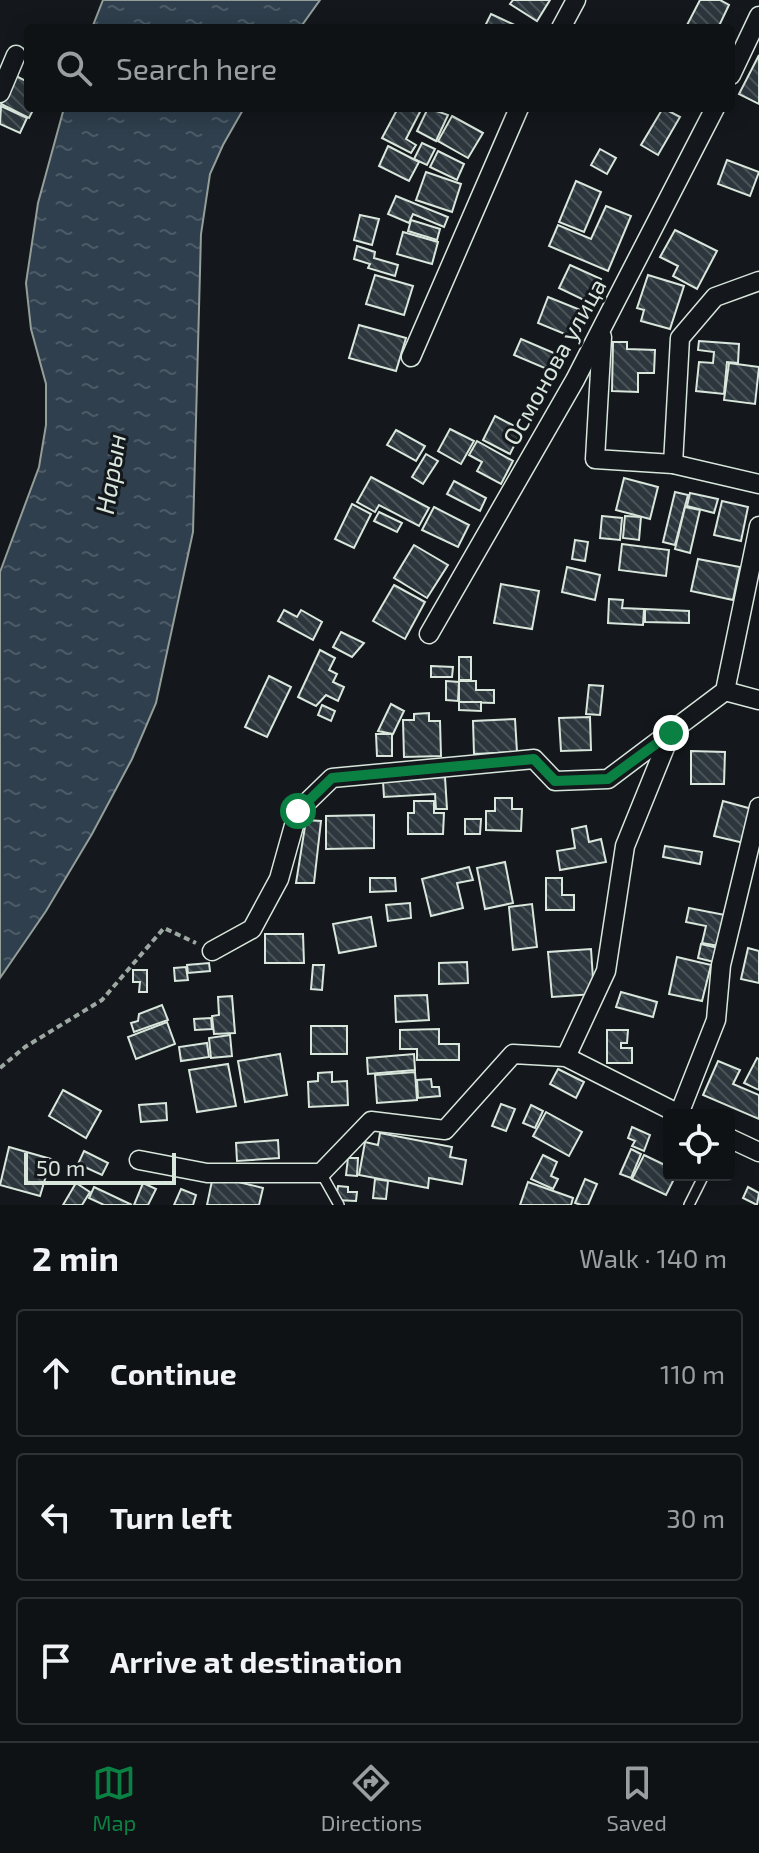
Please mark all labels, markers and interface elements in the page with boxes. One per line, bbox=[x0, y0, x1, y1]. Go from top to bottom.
search box bbox=[24, 24, 735, 112]
icon: search bbox=[52, 46, 96, 90]
text: Search here bbox=[116, 50, 277, 86]
street label: Осмонова улица bbox=[496, 273, 612, 450]
water label: Нарын bbox=[88, 431, 131, 516]
route end bbox=[653, 715, 689, 751]
route start bbox=[280, 793, 316, 829]
map controls bbox=[663, 1109, 735, 1181]
button: locate bbox=[663, 1109, 735, 1181]
scale bar bbox=[24, 1149, 176, 1185]
text: 50 m bbox=[36, 1154, 85, 1180]
text: 2 min bbox=[32, 1237, 119, 1278]
text: Walk · 140 m bbox=[579, 1242, 727, 1273]
icon: ahead bbox=[34, 1351, 78, 1395]
text: Continue bbox=[110, 1355, 237, 1391]
text: 110 m bbox=[660, 1358, 725, 1389]
icon: left bbox=[34, 1495, 78, 1539]
text: Turn left bbox=[110, 1499, 232, 1535]
text: 30 m bbox=[666, 1502, 725, 1533]
icon: arrive bbox=[34, 1639, 78, 1683]
text: Arrive at destination bbox=[110, 1643, 402, 1679]
tab: Map bbox=[92, 1761, 136, 1835]
tab: Directions bbox=[321, 1761, 422, 1835]
tab: Saved bbox=[606, 1761, 667, 1835]

